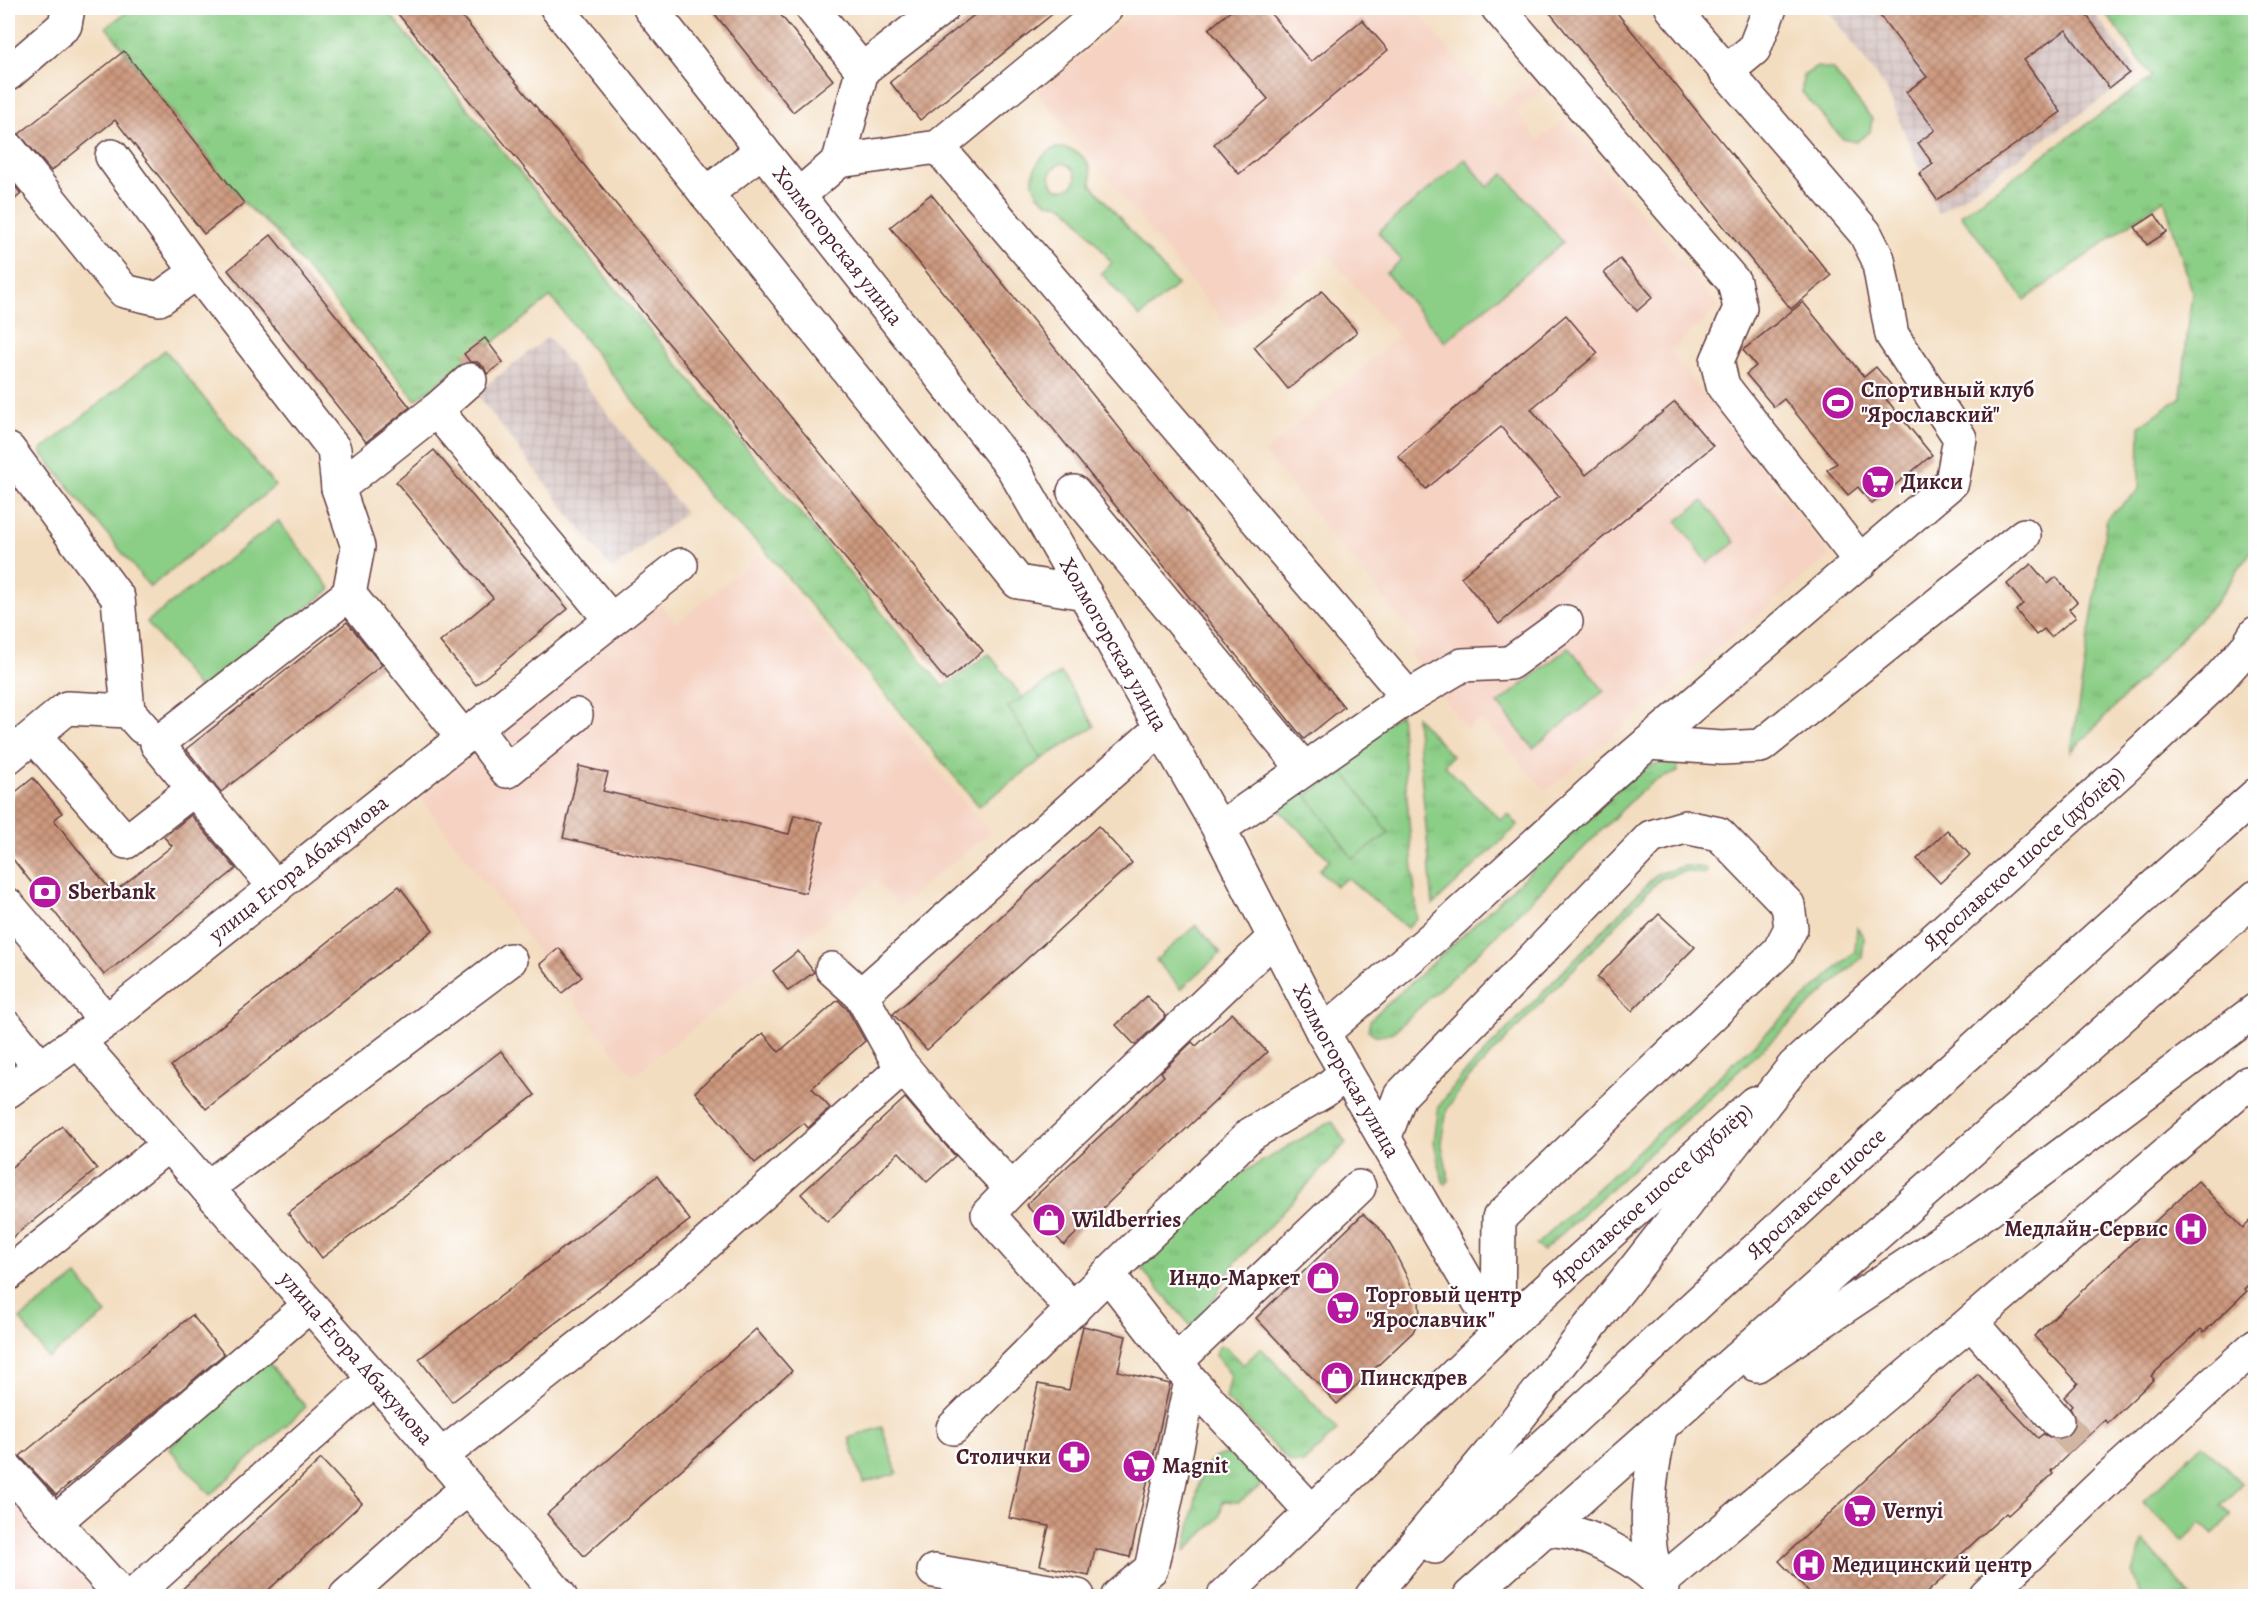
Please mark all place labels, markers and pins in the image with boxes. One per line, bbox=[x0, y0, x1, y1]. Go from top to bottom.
place label: Спортивный клуб "Ярославский" bbox=[1861, 375, 2034, 430]
sports icon: Спортивный клуб "Ярославский" bbox=[1820, 385, 1856, 421]
supermarket icon: Дикси bbox=[1860, 464, 1896, 500]
place label: Дикси bbox=[1901, 467, 1963, 497]
bank icon: Sberbank bbox=[27, 874, 63, 910]
place label: Sberbank bbox=[68, 877, 156, 907]
shop icon: Wildberries bbox=[1031, 1202, 1067, 1238]
place label: Wildberries bbox=[1071, 1205, 1181, 1235]
hospital icon: Медлайн-Сервис bbox=[2173, 1211, 2209, 1247]
place label: Медлайн-Сервис bbox=[2004, 1214, 2168, 1244]
shop icon: Индо-Маркет bbox=[1305, 1260, 1341, 1296]
place label: Индо-Маркет bbox=[1169, 1263, 1300, 1293]
place label: Торговый центр "Ярославчик" bbox=[1366, 1280, 1522, 1335]
supermarket icon: Торговый центр "Ярославчик" bbox=[1325, 1290, 1361, 1326]
shop icon: Пинскдрев bbox=[1319, 1360, 1355, 1396]
place label: Пинскдрев bbox=[1360, 1363, 1467, 1393]
pharmacy icon: Столички bbox=[1056, 1439, 1092, 1475]
place label: Столички bbox=[956, 1442, 1051, 1472]
supermarket icon: Magnit bbox=[1121, 1448, 1157, 1484]
place label: Magnit bbox=[1162, 1451, 1229, 1481]
supermarket icon: Vernyi bbox=[1842, 1493, 1878, 1529]
place label: Vernyi bbox=[1882, 1496, 1943, 1526]
hospital icon: Медицинский центр bbox=[1791, 1547, 1827, 1583]
place label: Медицинский центр bbox=[1832, 1550, 2032, 1580]

